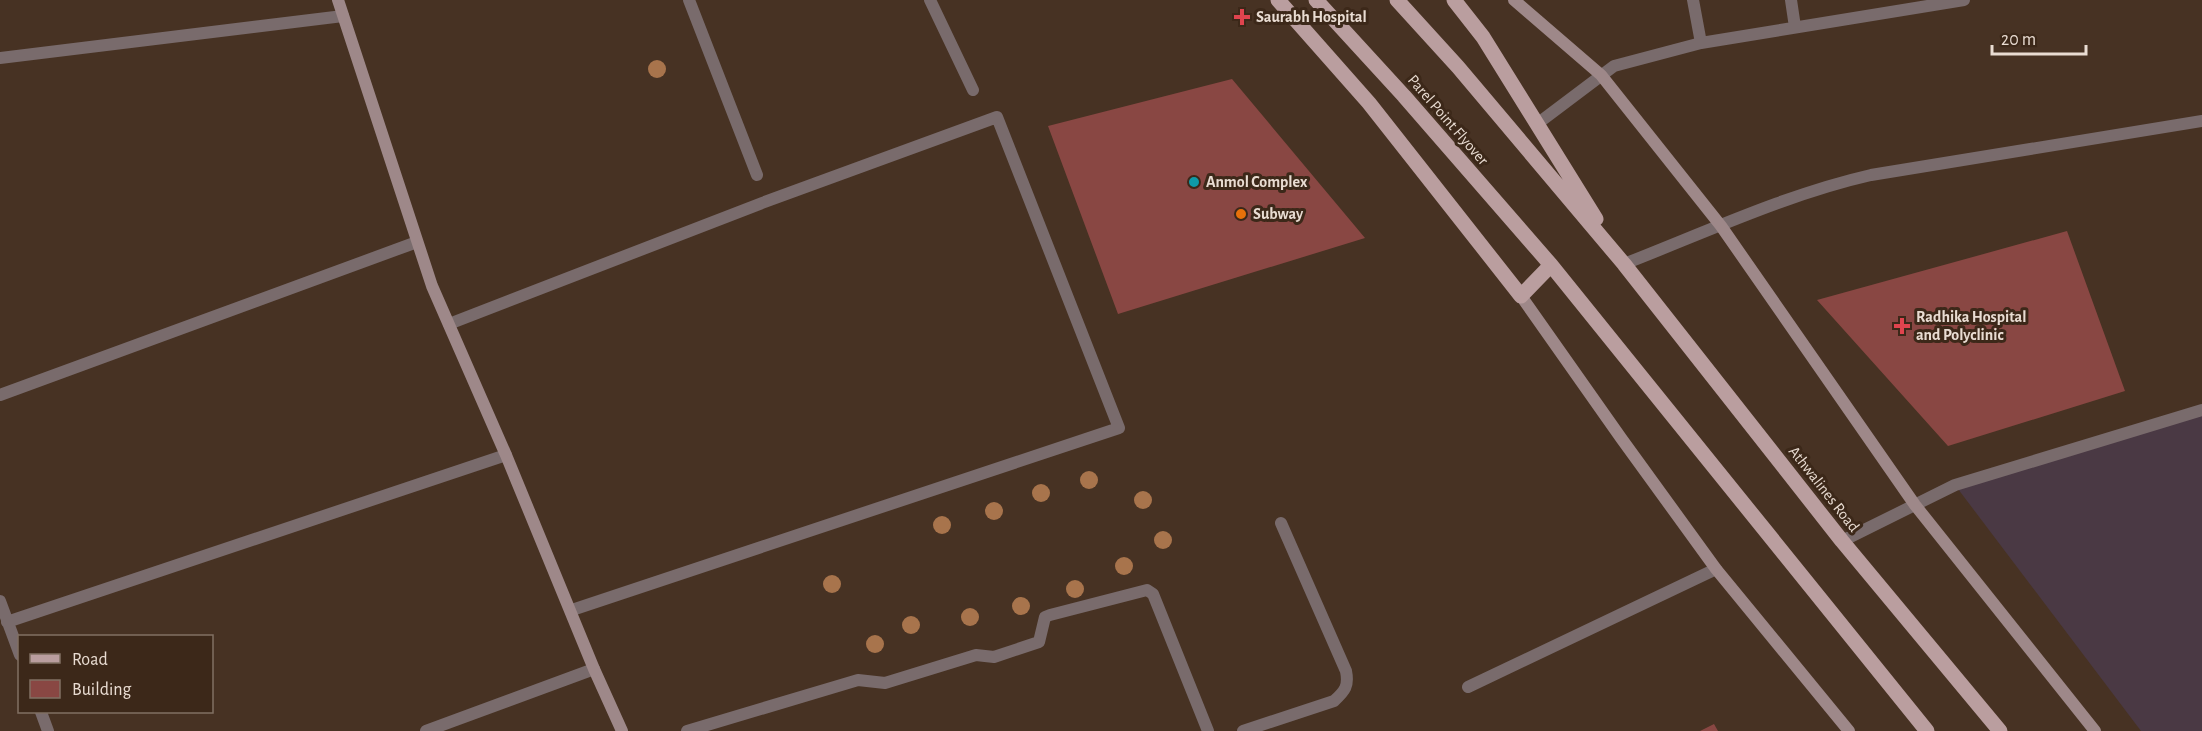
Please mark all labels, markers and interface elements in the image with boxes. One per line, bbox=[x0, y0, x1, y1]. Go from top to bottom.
marker: Saurabh Hospital bbox=[1233, 8, 1251, 26]
place label: Saurabh Hospital bbox=[1256, 9, 1367, 25]
scale bar bbox=[1992, 18, 2086, 56]
text: 20 m bbox=[2001, 31, 2036, 49]
street label: Parel Point Flyover bbox=[1404, 72, 1492, 169]
place label: Anmol Complex bbox=[1206, 174, 1308, 190]
marker: Anmol Complex bbox=[1187, 175, 1201, 189]
place label: Subway bbox=[1253, 206, 1304, 223]
marker: Subway bbox=[1234, 207, 1248, 221]
place label: Radhika Hospital and Polyclinic bbox=[1916, 309, 2027, 344]
marker: Radhika Hospital and Polyclinic bbox=[1893, 317, 1911, 335]
street label: Athwalines Road bbox=[1786, 443, 1862, 535]
legend bbox=[18, 635, 213, 713]
text: Road bbox=[72, 651, 108, 669]
text: Building bbox=[72, 681, 132, 699]

